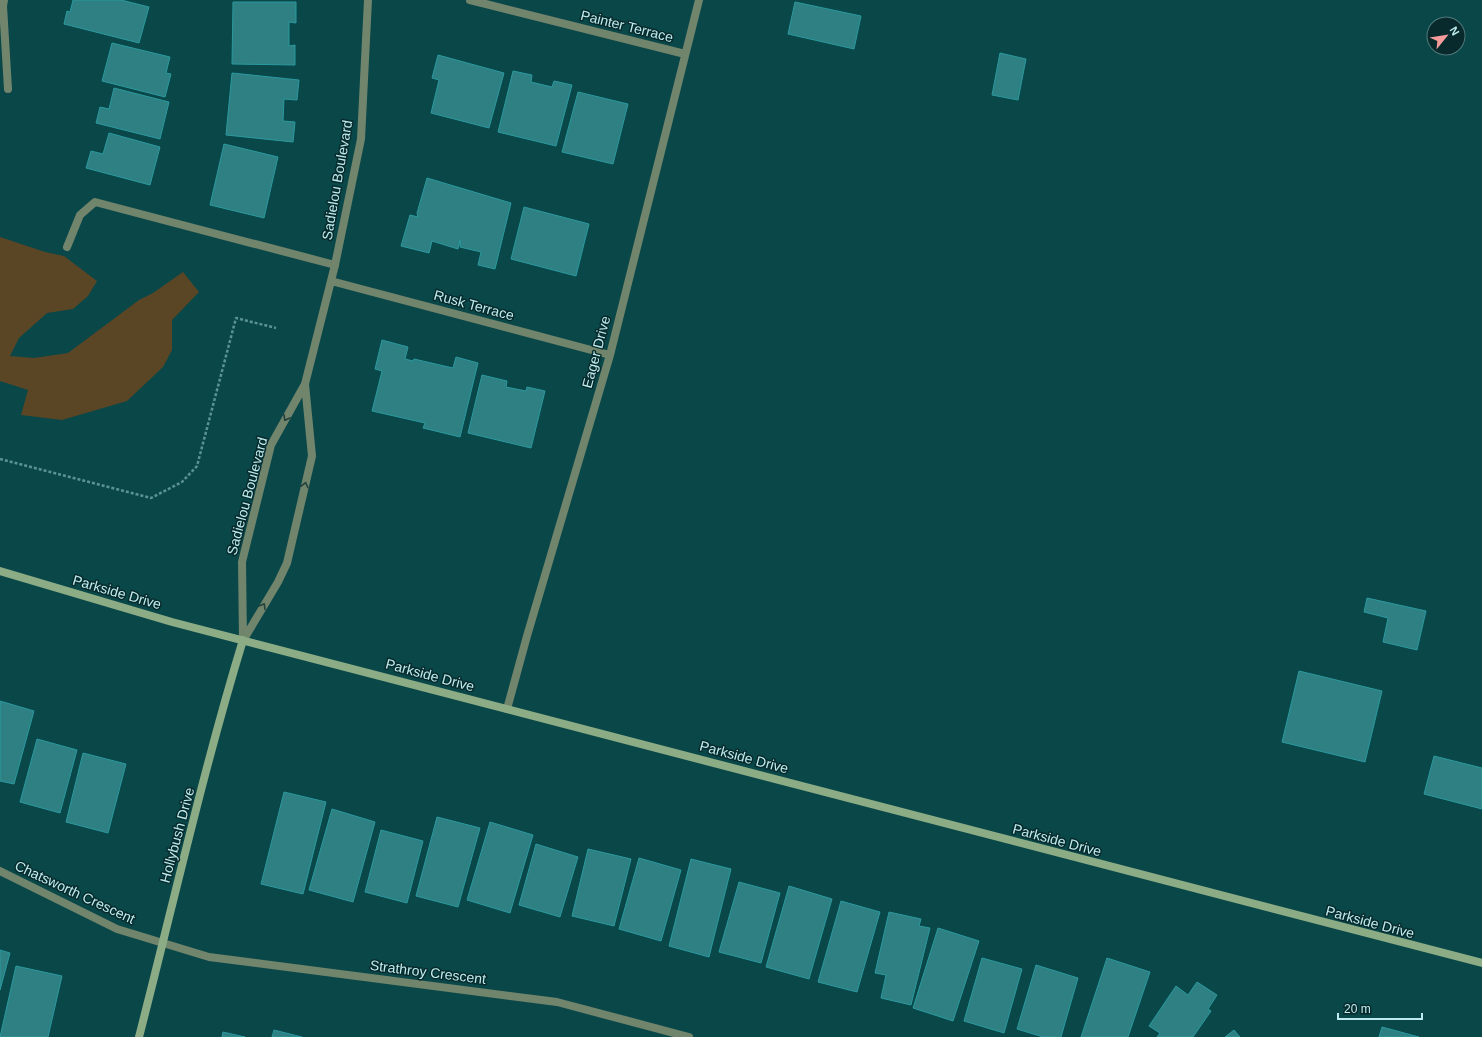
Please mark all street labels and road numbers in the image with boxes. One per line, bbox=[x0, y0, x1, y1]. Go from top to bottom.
street label: Painter Terrace bbox=[579, 7, 675, 45]
street label: Sadielou Boulevard bbox=[319, 119, 355, 241]
street label: Rusk Terrace bbox=[432, 287, 516, 323]
street label: Eager Drive bbox=[579, 314, 613, 390]
street label: Sadielou Boulevard bbox=[224, 435, 270, 557]
street label: Parkside Drive bbox=[71, 572, 163, 612]
street label: Parkside Drive bbox=[384, 655, 476, 695]
street label: Parkside Drive bbox=[698, 737, 790, 777]
street label: Hollybush Drive bbox=[157, 785, 197, 884]
street label: Parkside Drive bbox=[1011, 820, 1103, 860]
street label: Chatsworth Crescent bbox=[12, 857, 138, 927]
street label: Parkside Drive bbox=[1324, 902, 1416, 942]
street label: Strathroy Crescent bbox=[369, 957, 487, 987]

